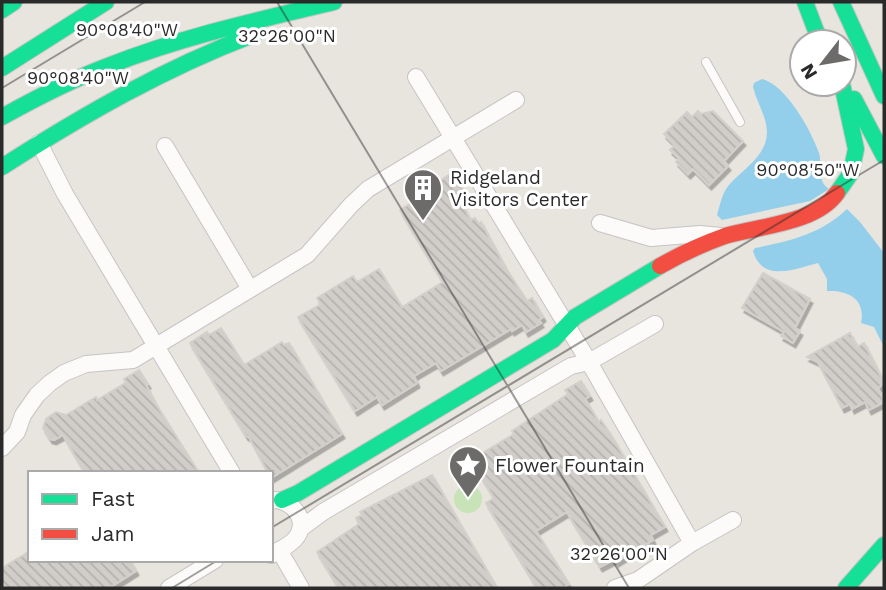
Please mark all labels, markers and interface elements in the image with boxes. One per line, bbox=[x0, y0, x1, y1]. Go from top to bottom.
text: 90°08'40"W bbox=[76, 19, 178, 40]
text: 32°26'00"N bbox=[238, 25, 336, 46]
north arrow bbox=[788, 28, 858, 98]
text: N bbox=[795, 60, 822, 83]
text: 90°08'40"W bbox=[27, 67, 129, 88]
text: 90°08'50"W bbox=[756, 159, 860, 180]
place label: Ridgeland Visitors Center bbox=[450, 166, 588, 211]
building icon: Ridgeland Visitors Center bbox=[402, 167, 444, 222]
place icon: Flower Fountain bbox=[447, 444, 489, 499]
place label: Flower Fountain bbox=[495, 454, 645, 477]
legend bbox=[28, 471, 273, 562]
text: Fast bbox=[91, 486, 135, 511]
text: Jam bbox=[91, 521, 134, 546]
text: 32°26'00"N bbox=[570, 543, 668, 564]

